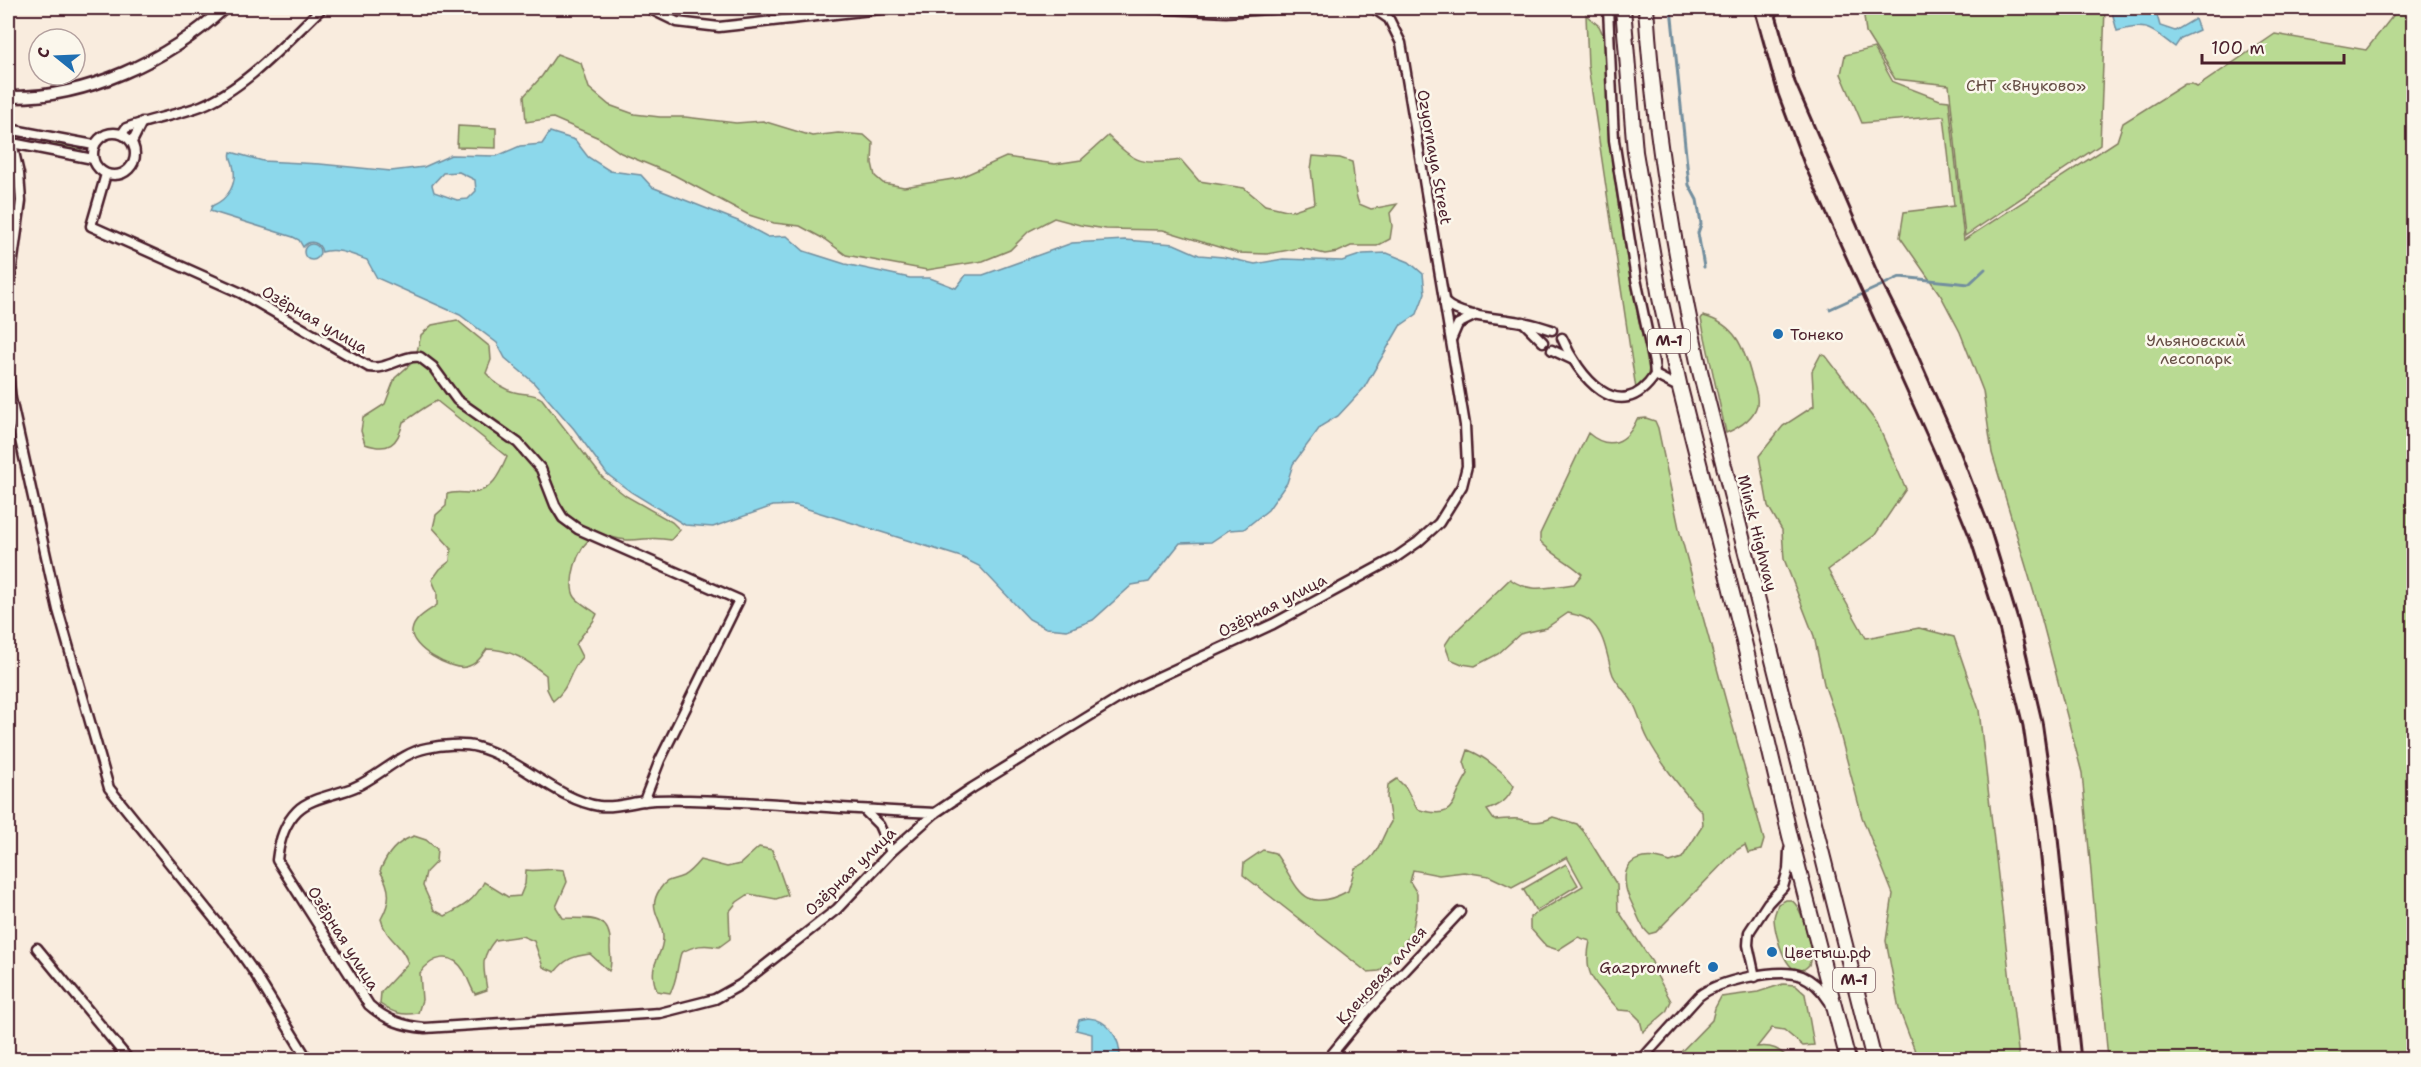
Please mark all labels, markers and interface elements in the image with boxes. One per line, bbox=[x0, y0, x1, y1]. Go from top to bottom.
north arrow bbox=[27, 27, 87, 87]
scale bar bbox=[2202, 27, 2344, 65]
text: 100 m bbox=[2211, 36, 2265, 60]
text: С bbox=[32, 44, 55, 60]
park label: СНТ «Внуково» bbox=[1966, 75, 2086, 96]
street label: Ozyornaya Street bbox=[1412, 88, 1457, 226]
street label: Озёрная улица bbox=[258, 281, 372, 358]
place label: Тонеко bbox=[1790, 324, 1844, 345]
marker: Тонеко bbox=[1771, 327, 1785, 341]
road number: М-1 bbox=[1648, 329, 1690, 353]
park label: Ульяновский лесопарк bbox=[2146, 330, 2246, 369]
street label: Minsk Highway bbox=[1733, 473, 1782, 594]
street label: Озёрная улица bbox=[1214, 569, 1330, 642]
street label: Озёрная улица bbox=[800, 822, 901, 920]
street label: Озёрная улица bbox=[303, 882, 384, 994]
street label: Кленовая аллея bbox=[1332, 922, 1431, 1029]
place label: Цветыш.рф bbox=[1784, 942, 1871, 963]
marker: Цветыш.рф bbox=[1765, 945, 1779, 959]
place label: Gazpromneft bbox=[1599, 957, 1701, 978]
marker: Gazpromneft bbox=[1706, 960, 1720, 974]
road number: М-1 bbox=[1833, 968, 1875, 992]

